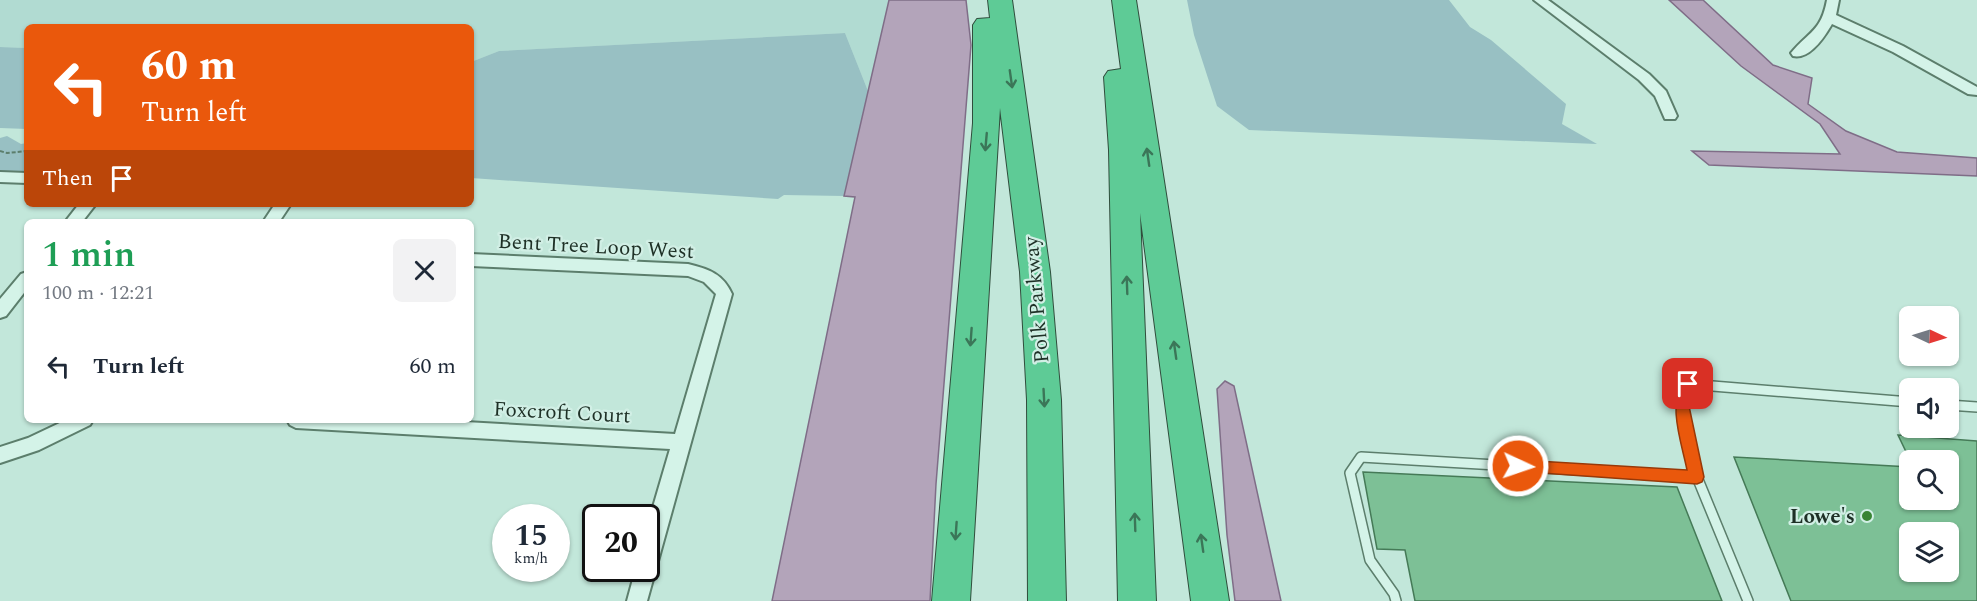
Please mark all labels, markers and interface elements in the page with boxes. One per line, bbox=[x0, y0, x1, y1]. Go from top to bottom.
text: 60 m bbox=[141, 35, 236, 98]
icon: left bbox=[42, 48, 120, 126]
one-way arrow bbox=[1005, 68, 1016, 88]
text: Turn left bbox=[141, 92, 247, 134]
one-way arrow bbox=[980, 132, 991, 152]
one-way arrow bbox=[1143, 147, 1154, 167]
text: Then bbox=[42, 162, 93, 195]
icon: arrive bbox=[105, 162, 138, 195]
street label: Bent Tree Loop West bbox=[497, 226, 695, 268]
text: 1 min bbox=[42, 228, 135, 283]
street label: Polk Parkway bbox=[1015, 234, 1058, 364]
button: close bbox=[393, 239, 456, 302]
one-way arrow bbox=[1122, 275, 1133, 295]
text: 100 m · 12:21 bbox=[42, 278, 154, 308]
north arrow bbox=[1899, 306, 1959, 366]
map controls bbox=[1899, 306, 1959, 582]
one-way arrow bbox=[965, 326, 976, 346]
one-way arrow bbox=[1170, 341, 1181, 360]
icon: left bbox=[42, 350, 75, 383]
text: Turn left bbox=[93, 350, 185, 383]
text: 60 m bbox=[410, 350, 456, 383]
pin bbox=[1662, 358, 1713, 409]
icon: arrive bbox=[1671, 367, 1704, 400]
button: sound bbox=[1899, 378, 1959, 438]
one-way arrow bbox=[1038, 387, 1049, 407]
street label: Foxcroft Court bbox=[493, 393, 631, 433]
position arrow bbox=[1486, 434, 1550, 498]
button: search bbox=[1899, 450, 1959, 510]
place label: Lowe's bbox=[1790, 501, 1855, 533]
speed limit sign: 20 bbox=[582, 504, 660, 582]
marker: Lowe's bbox=[1860, 509, 1874, 523]
one-way arrow bbox=[1129, 512, 1141, 532]
text: 15 bbox=[514, 513, 548, 559]
one-way arrow bbox=[951, 521, 962, 541]
button: layers bbox=[1899, 522, 1959, 582]
one-way arrow bbox=[1197, 534, 1208, 553]
text: km/h bbox=[514, 547, 548, 570]

